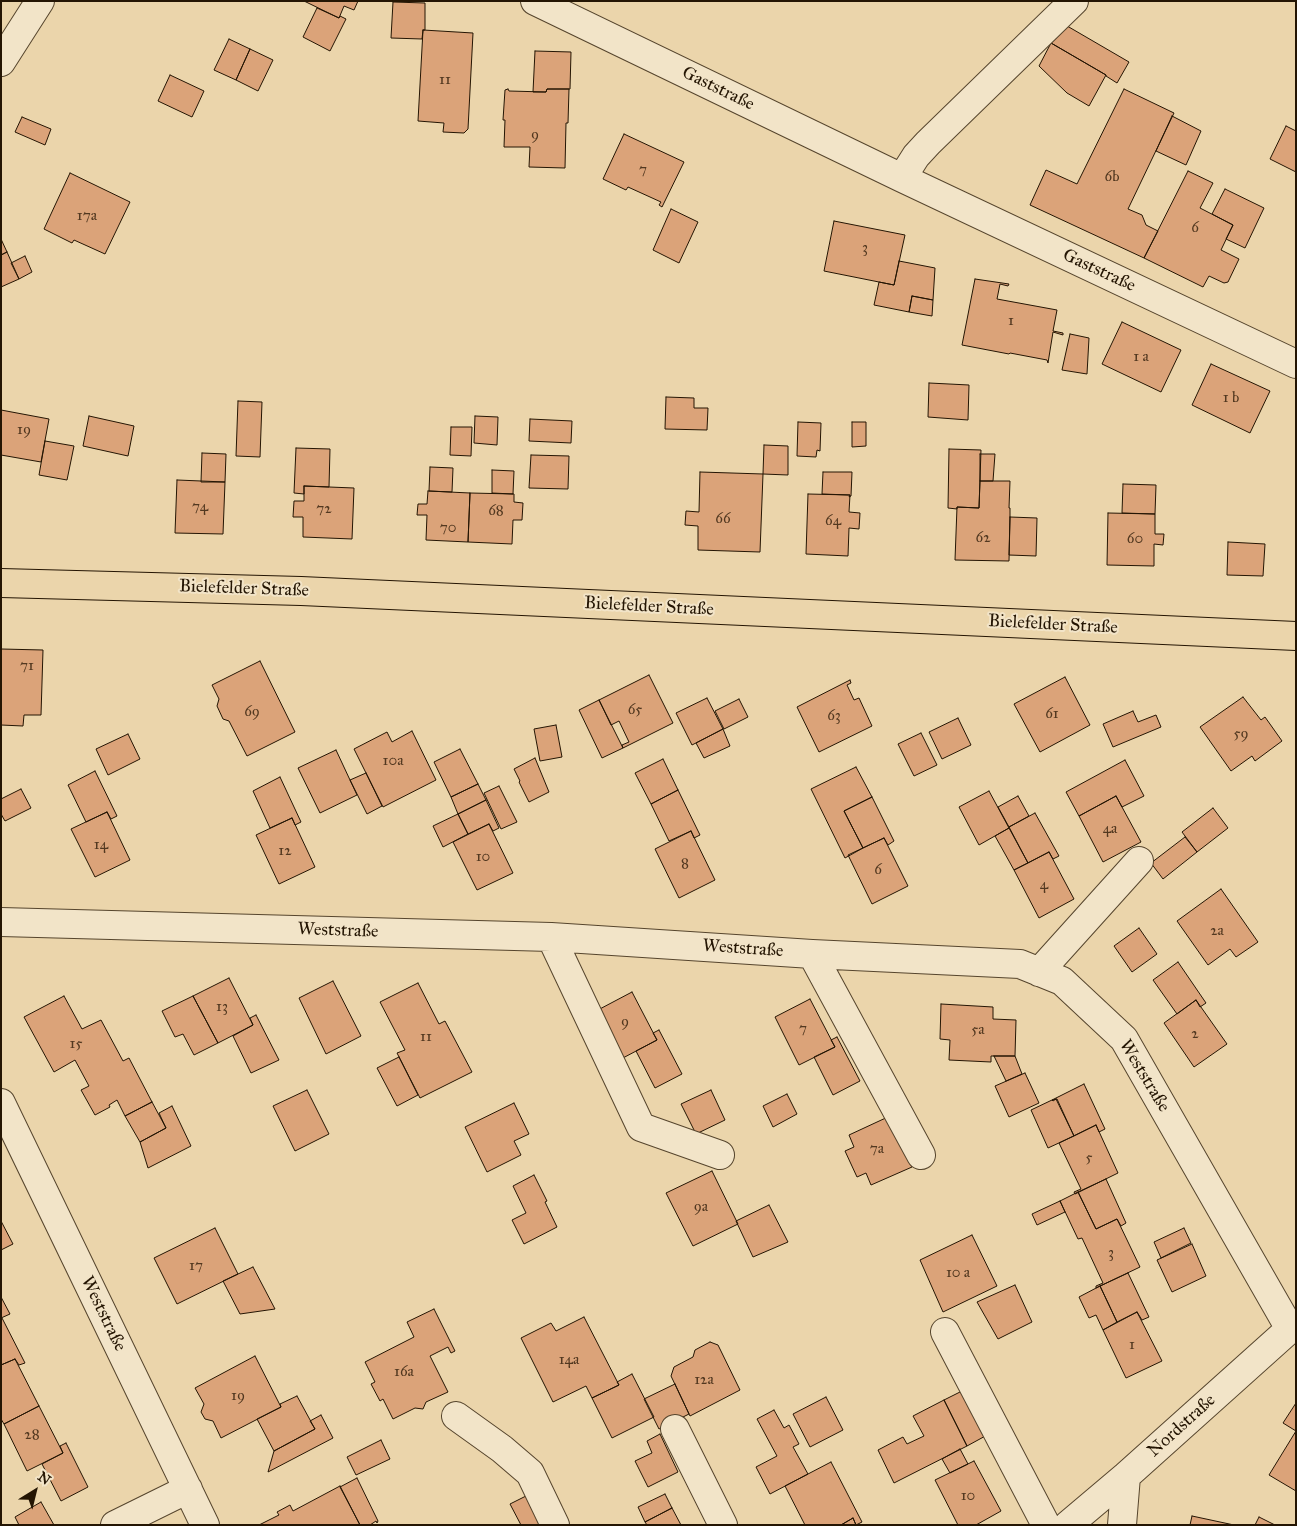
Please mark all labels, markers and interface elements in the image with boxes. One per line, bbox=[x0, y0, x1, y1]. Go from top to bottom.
street label: Gaststraße bbox=[678, 62, 758, 116]
house number: 11 bbox=[439, 71, 451, 89]
house number: 9 bbox=[531, 126, 539, 144]
house number: 7 bbox=[639, 161, 647, 179]
house number: 6b bbox=[1105, 168, 1119, 186]
house number: 17a bbox=[77, 207, 97, 225]
house number: 6 bbox=[1191, 219, 1199, 237]
house number: 3 bbox=[862, 239, 868, 257]
street label: Gaststraße bbox=[1059, 245, 1139, 297]
house number: 1 bbox=[1008, 312, 1014, 330]
house number: 1 a bbox=[1133, 348, 1149, 366]
house number: 1 b bbox=[1223, 389, 1239, 407]
house number: 19 bbox=[17, 421, 31, 439]
house number: 74 bbox=[192, 498, 208, 516]
house number: 72 bbox=[316, 500, 332, 518]
house number: 68 bbox=[488, 502, 504, 520]
house number: 66 bbox=[715, 510, 731, 528]
house number: 64 bbox=[825, 512, 841, 530]
house number: 70 bbox=[440, 519, 456, 537]
house number: 62 bbox=[975, 529, 991, 547]
house number: 60 bbox=[1127, 530, 1143, 548]
street label: Bielefelder Straße bbox=[179, 576, 309, 602]
street label: Bielefelder Straße bbox=[584, 593, 714, 621]
street label: Bielefelder Straße bbox=[988, 611, 1118, 639]
house number: 71 bbox=[20, 657, 34, 675]
house number: 65 bbox=[628, 701, 642, 719]
house number: 69 bbox=[244, 703, 260, 721]
house number: 61 bbox=[1045, 705, 1059, 723]
house number: 63 bbox=[827, 707, 841, 725]
house number: 59 bbox=[1233, 725, 1249, 743]
house number: 10a bbox=[383, 752, 403, 770]
house number: 4a bbox=[1103, 820, 1117, 838]
house number: 14 bbox=[94, 836, 108, 854]
house number: 12 bbox=[278, 842, 292, 860]
house number: 10 bbox=[476, 848, 490, 866]
house number: 8 bbox=[681, 855, 689, 873]
house number: 6 bbox=[874, 861, 882, 879]
house number: 4 bbox=[1040, 876, 1048, 894]
street label: Weststraße bbox=[297, 919, 379, 943]
house number: 2a bbox=[1210, 922, 1224, 940]
street label: Weststraße bbox=[702, 935, 784, 963]
house number: 13 bbox=[216, 998, 228, 1016]
house number: 9 bbox=[621, 1013, 629, 1031]
house number: 7 bbox=[799, 1020, 807, 1038]
house number: 5a bbox=[971, 1021, 985, 1039]
house number: 2 bbox=[1191, 1025, 1199, 1043]
house number: 11 bbox=[420, 1028, 432, 1046]
house number: 15 bbox=[70, 1035, 82, 1053]
street label: Weststraße bbox=[1114, 1036, 1174, 1116]
house number: 7a bbox=[870, 1140, 884, 1158]
house number: 5 bbox=[1086, 1149, 1092, 1167]
house number: 9a bbox=[694, 1198, 708, 1216]
house number: 3 bbox=[1108, 1244, 1114, 1262]
house number: 17 bbox=[189, 1257, 203, 1275]
house number: 10 a bbox=[946, 1264, 970, 1282]
street label: Weststraße bbox=[76, 1273, 130, 1355]
house number: 1 bbox=[1129, 1336, 1135, 1354]
house number: 14a bbox=[559, 1351, 579, 1369]
house number: 16a bbox=[394, 1363, 414, 1381]
house number: 12a bbox=[694, 1371, 714, 1389]
house number: 19 bbox=[231, 1387, 245, 1405]
street label: Nordstraße bbox=[1144, 1390, 1220, 1462]
house number: 28 bbox=[24, 1426, 40, 1444]
north arrow bbox=[10, 1466, 60, 1516]
text: N bbox=[34, 1468, 54, 1489]
house number: 10 bbox=[961, 1487, 975, 1505]

